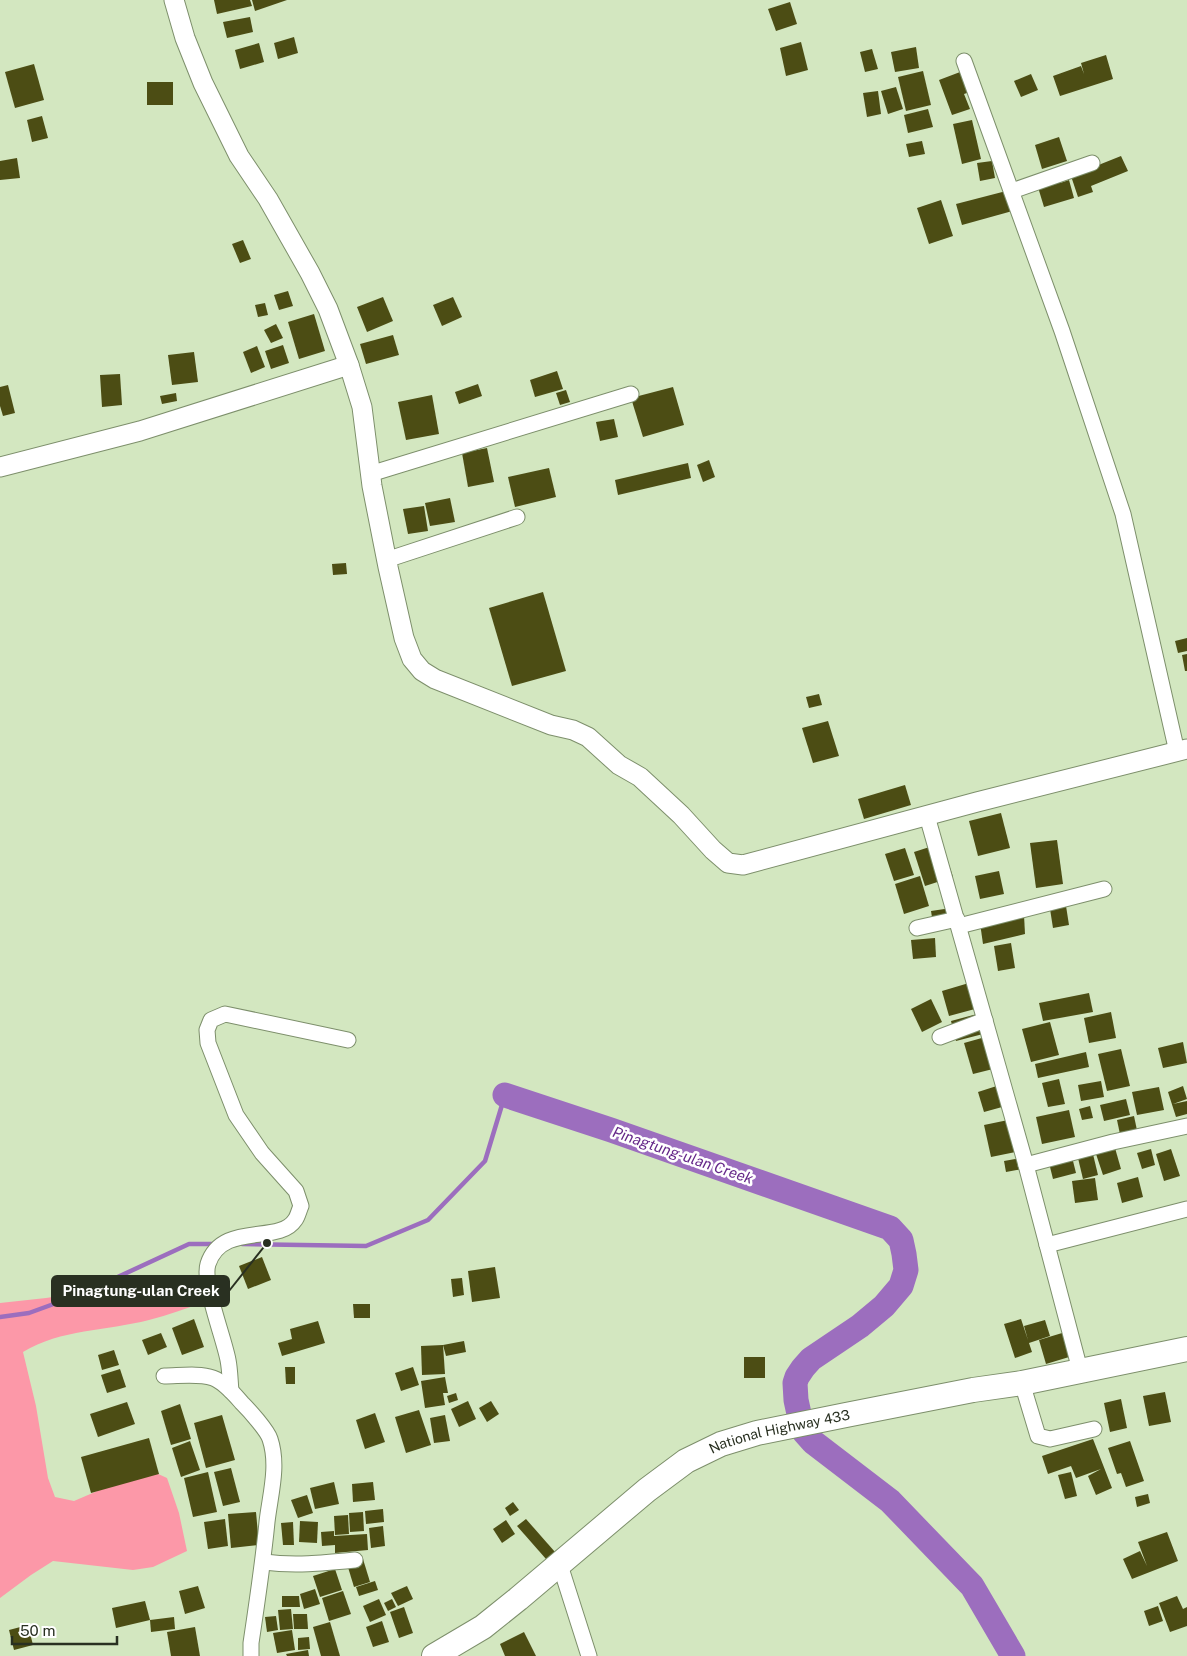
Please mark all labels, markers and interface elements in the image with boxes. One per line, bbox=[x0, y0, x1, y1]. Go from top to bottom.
water label: Pinagtung-ulan Creek bbox=[611, 1123, 756, 1187]
callout: Pinagtung-ulan Creek bbox=[52, 1276, 229, 1306]
text: Pinagtung-ulan Creek bbox=[62, 1282, 220, 1299]
street label: National Highway 433 bbox=[706, 1406, 851, 1457]
scale bar bbox=[12, 1614, 118, 1646]
text: 50 m bbox=[20, 1622, 55, 1639]

